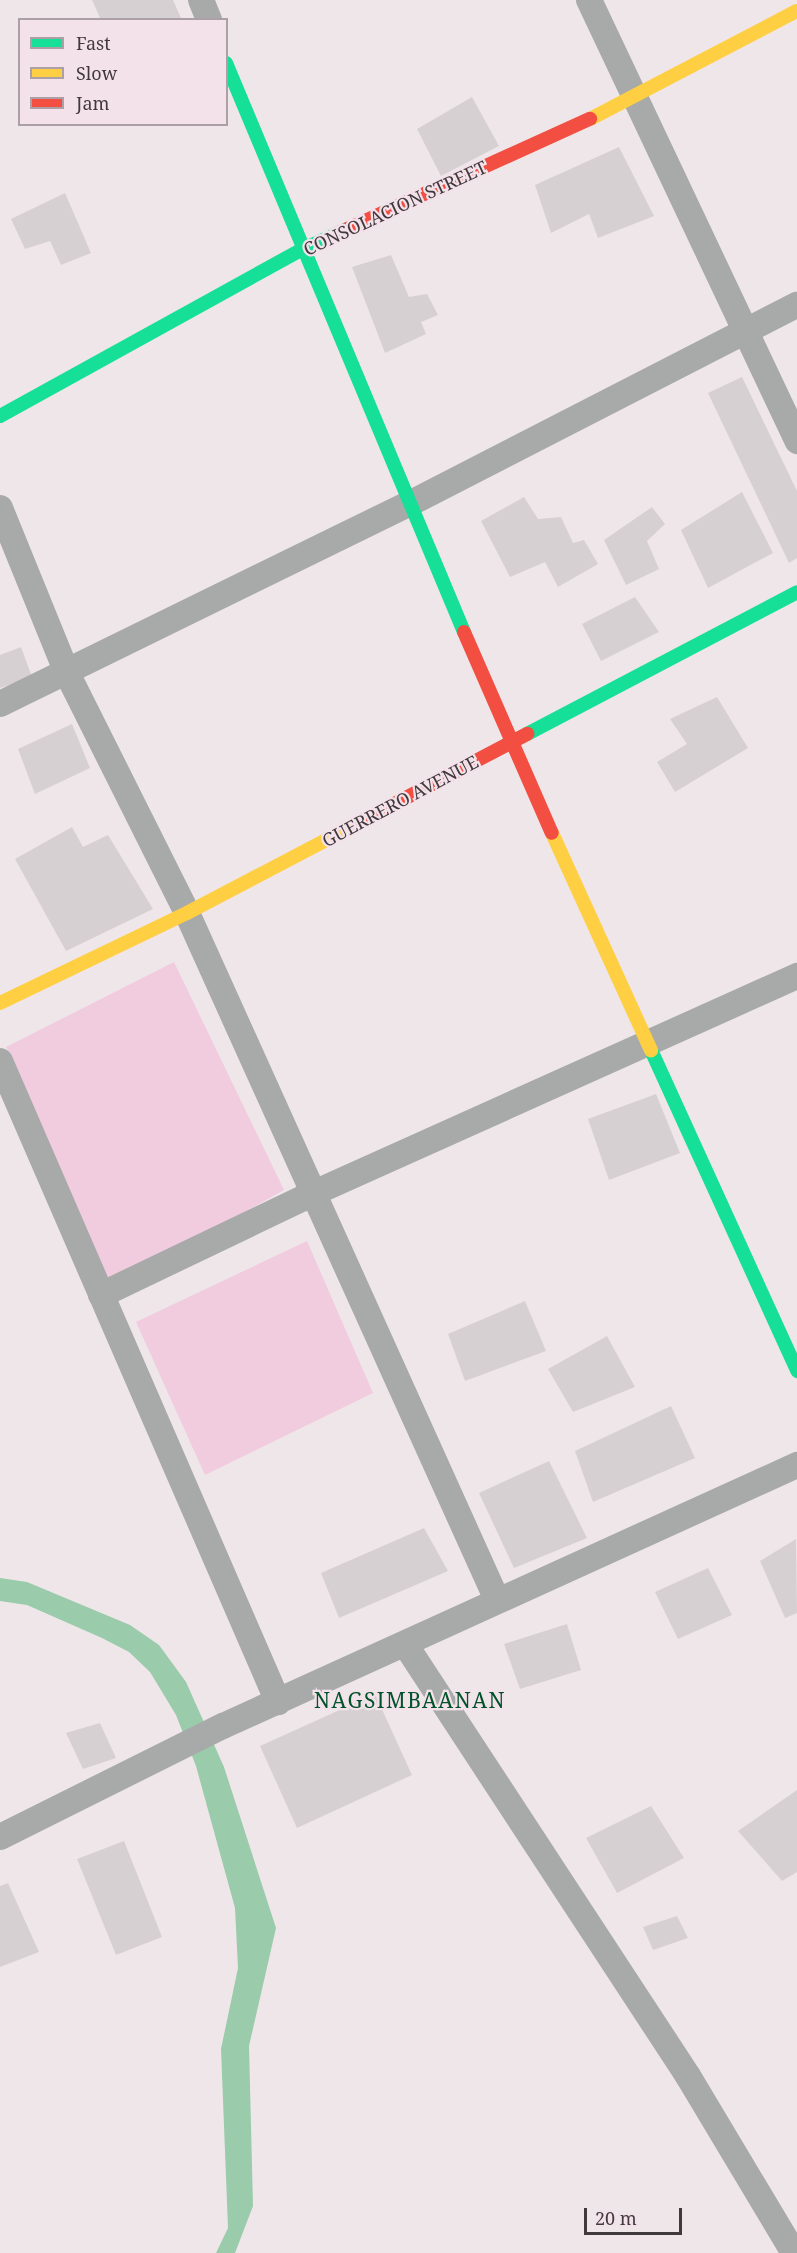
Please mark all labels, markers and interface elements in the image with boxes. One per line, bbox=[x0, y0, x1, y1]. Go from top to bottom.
legend bbox=[18, 18, 228, 126]
text: Fast bbox=[76, 31, 111, 55]
text: Slow bbox=[76, 61, 117, 85]
text: Jam bbox=[76, 91, 110, 115]
street label: CONSOLACION STREET bbox=[300, 156, 490, 260]
street label: GUERRERO AVENUE bbox=[318, 751, 482, 851]
district label: NAGSIMBAANAN bbox=[314, 1687, 506, 1713]
scale bar bbox=[587, 2196, 684, 2234]
text: 20 m bbox=[595, 2206, 637, 2230]

